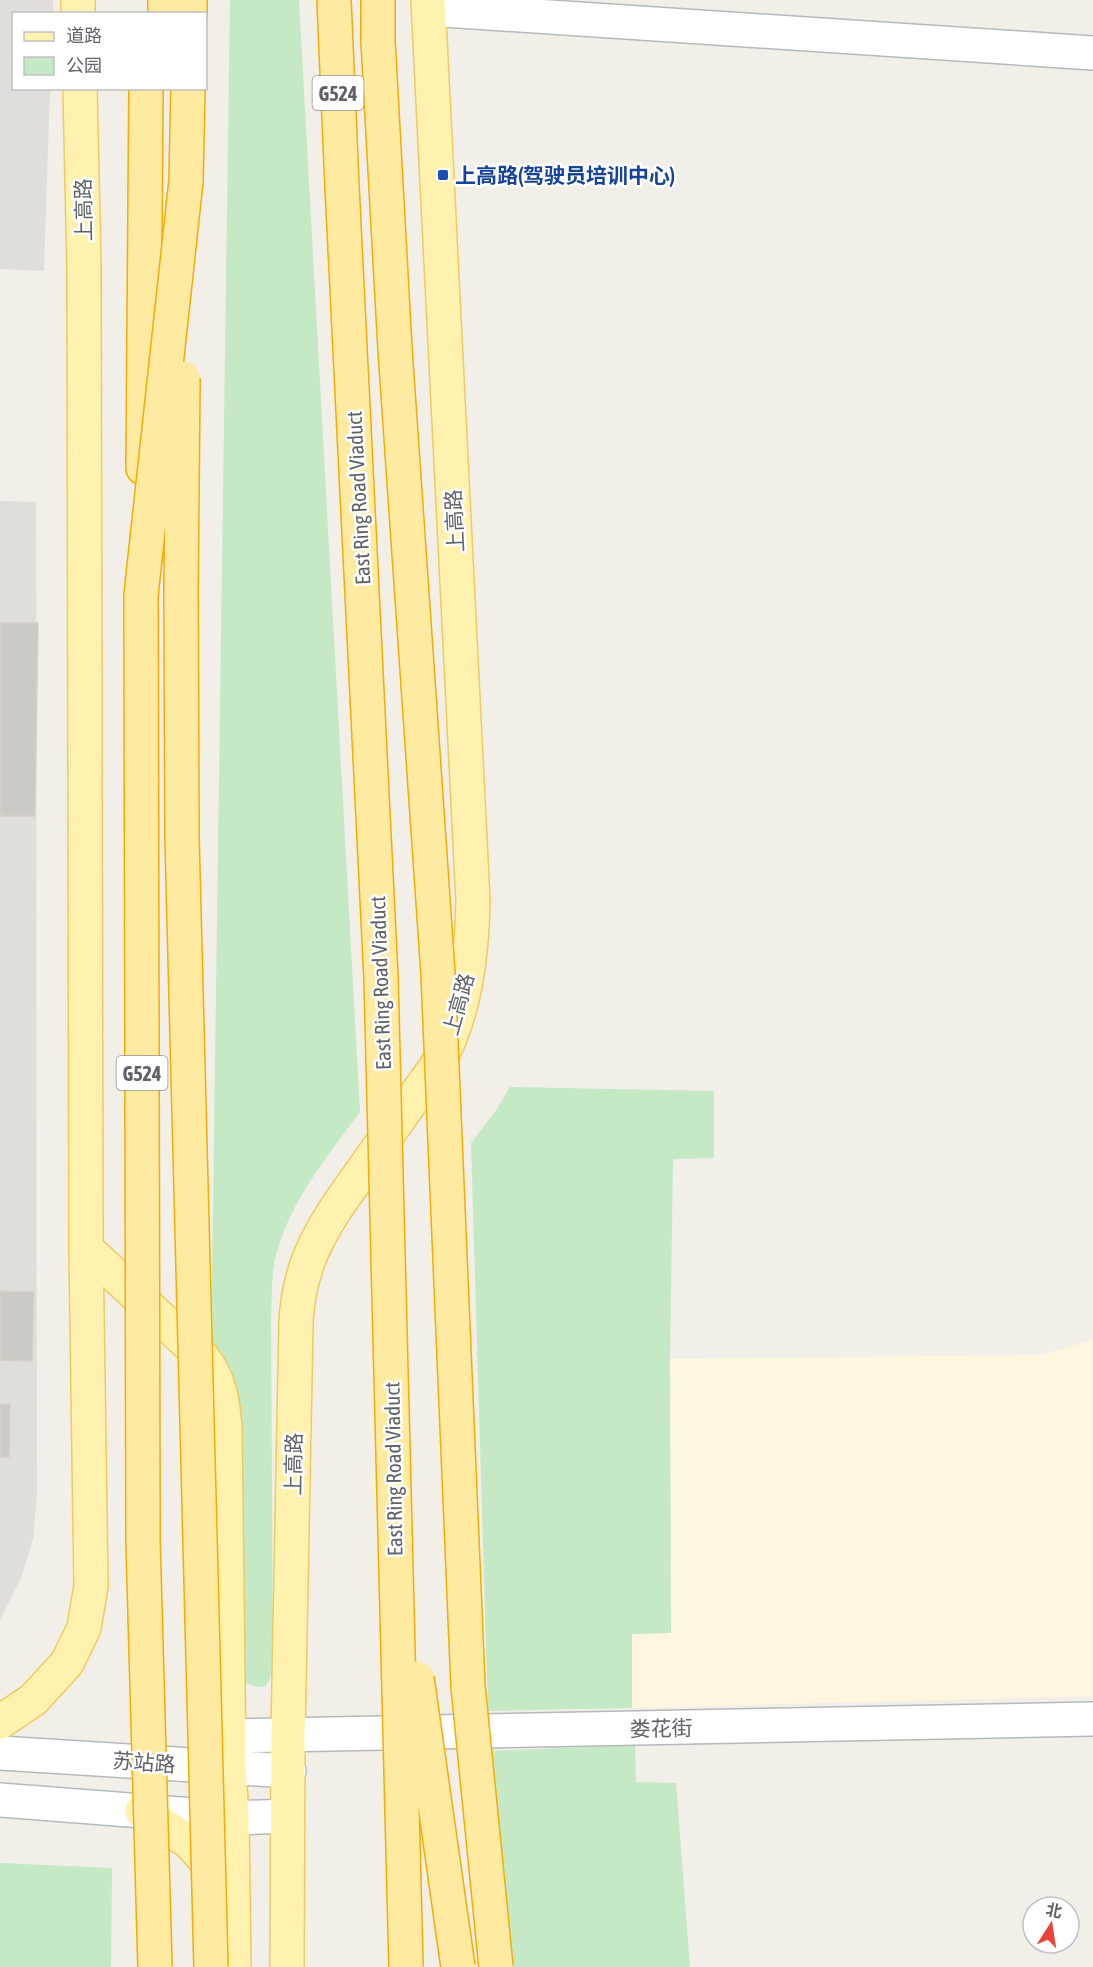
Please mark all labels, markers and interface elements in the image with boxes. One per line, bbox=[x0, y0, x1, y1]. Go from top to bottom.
legend bbox=[12, 12, 207, 90]
text: 道路 bbox=[66, 25, 102, 46]
text: 公园 bbox=[66, 55, 102, 76]
road number: G524 bbox=[312, 76, 364, 110]
place label: 上高路(驾驶员培训中心) bbox=[455, 163, 675, 187]
marker: 上高路(驾驶员培训中心) bbox=[436, 168, 450, 182]
street label: 上高路 bbox=[70, 178, 96, 242]
street label: East Ring Road Viaduct bbox=[341, 410, 375, 586]
street label: 上高路 bbox=[440, 489, 468, 553]
street label: East Ring Road Viaduct bbox=[365, 896, 395, 1070]
street label: 上高路 bbox=[438, 970, 478, 1038]
road number: G524 bbox=[116, 1056, 168, 1090]
street label: East Ring Road Viaduct bbox=[379, 1382, 407, 1556]
street label: 上高路 bbox=[280, 1432, 306, 1496]
street label: 娄花街 bbox=[629, 1715, 693, 1741]
street label: 苏站路 bbox=[112, 1748, 176, 1776]
north arrow bbox=[1021, 1895, 1081, 1955]
text: 北 bbox=[1044, 1900, 1064, 1921]

